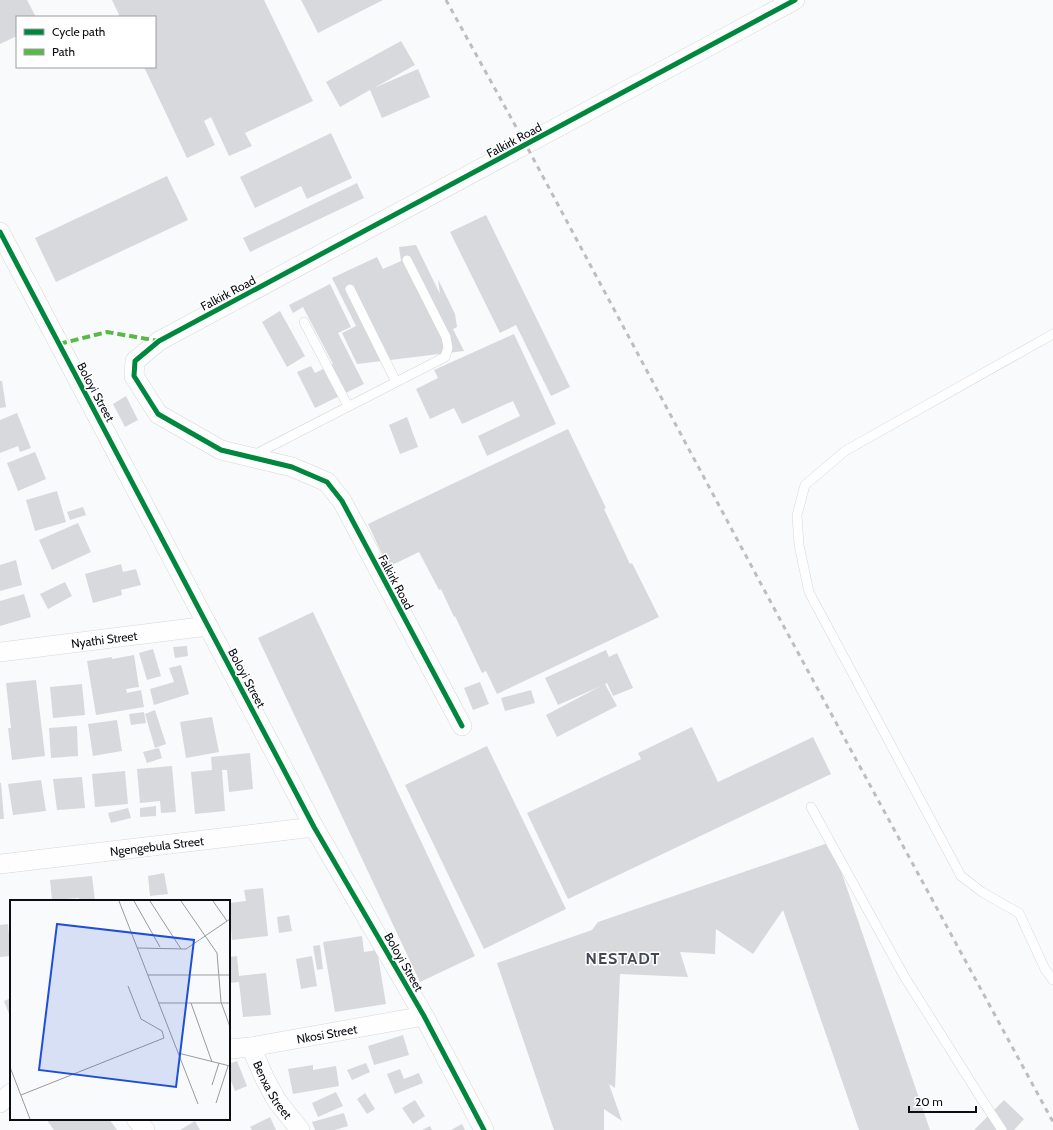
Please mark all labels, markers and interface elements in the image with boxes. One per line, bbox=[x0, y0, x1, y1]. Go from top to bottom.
legend bbox=[16, 16, 156, 68]
text: Cycle path bbox=[52, 24, 105, 39]
text: Path bbox=[52, 44, 75, 59]
street label: Falkirk Road bbox=[484, 119, 544, 161]
street label: Falkirk Road bbox=[198, 272, 258, 314]
street label: Boloyi Street bbox=[74, 360, 118, 424]
street label: Falkirk Road bbox=[375, 552, 417, 612]
street label: Nyathi Street bbox=[70, 627, 138, 651]
street label: Boloyi Street bbox=[225, 646, 269, 710]
street label: Ngengebula Street bbox=[109, 833, 205, 858]
inset map bbox=[10, 900, 230, 1120]
street label: Boloyi Street bbox=[381, 930, 427, 994]
district label: NESTADT bbox=[586, 949, 660, 968]
street label: Nkosi Street bbox=[295, 1021, 358, 1046]
street label: Benxa Street bbox=[250, 1058, 296, 1122]
scale bar bbox=[909, 1088, 976, 1114]
text: 20 m bbox=[915, 1094, 943, 1109]

